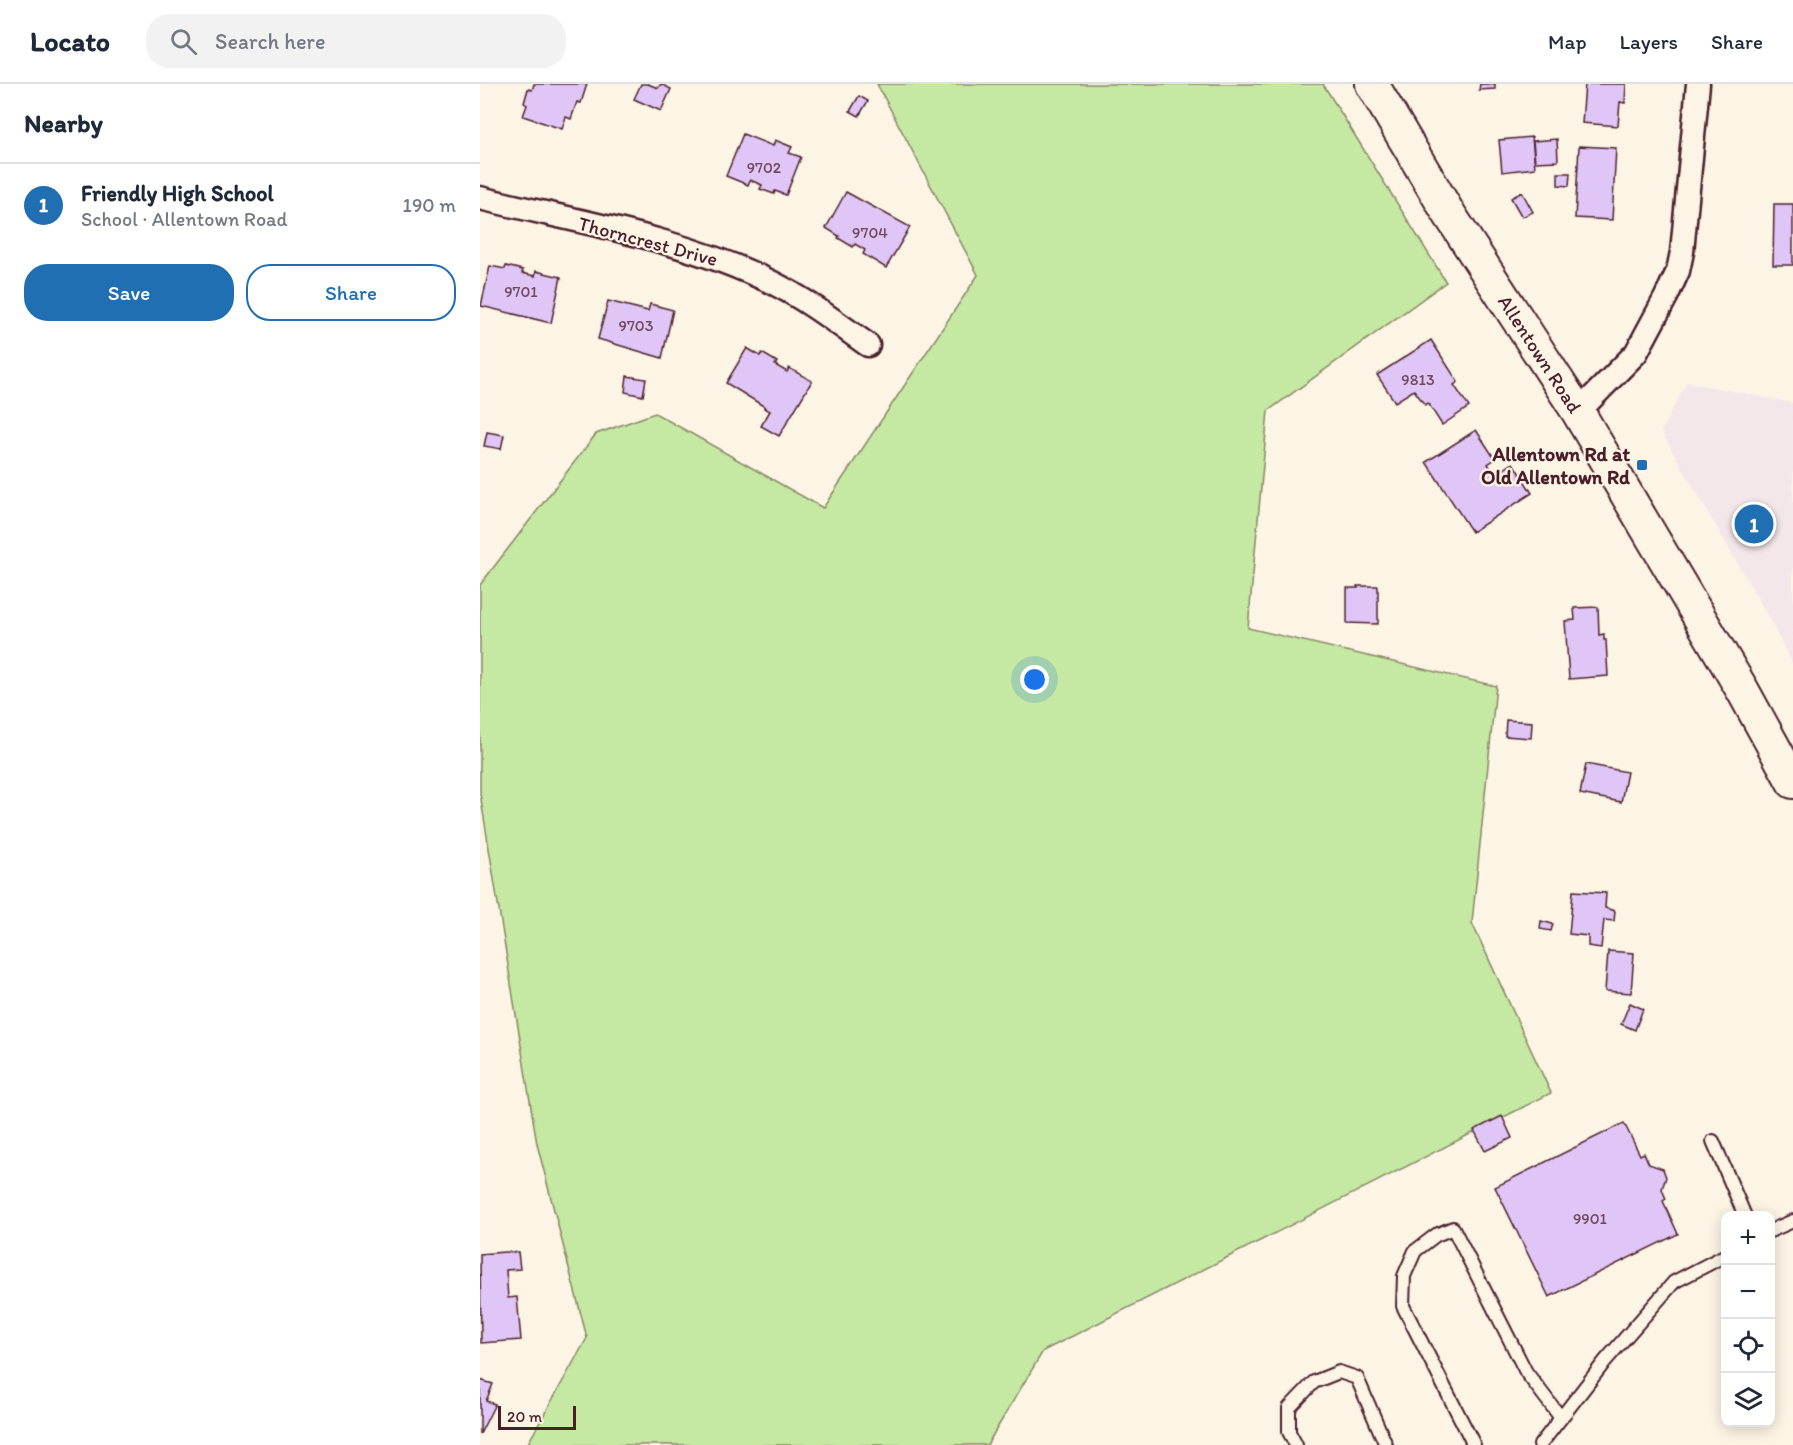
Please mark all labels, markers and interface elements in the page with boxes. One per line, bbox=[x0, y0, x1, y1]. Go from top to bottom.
search box bbox=[146, 14, 566, 68]
text: Locato bbox=[30, 24, 110, 58]
icon: search bbox=[167, 25, 200, 58]
text: Search here bbox=[215, 28, 325, 55]
text: Map bbox=[1548, 29, 1587, 54]
text: Layers bbox=[1620, 29, 1678, 54]
text: Share bbox=[1711, 29, 1763, 54]
text: Nearby bbox=[24, 107, 103, 139]
house number: 9702 bbox=[747, 158, 782, 177]
text: Friendly High School bbox=[81, 180, 274, 207]
text: 1 bbox=[39, 193, 48, 217]
text: 190 m bbox=[403, 193, 456, 217]
text: School · Allentown Road bbox=[81, 207, 288, 231]
street label: Thorncrest Drive bbox=[576, 211, 720, 271]
house number: 9704 bbox=[852, 223, 888, 242]
button: Save bbox=[24, 264, 234, 321]
button: Share bbox=[246, 264, 456, 321]
house number: 9701 bbox=[504, 282, 538, 301]
street label: Allentown Road bbox=[1493, 291, 1587, 417]
house number: 9703 bbox=[619, 316, 654, 335]
house number: 9813 bbox=[1401, 370, 1435, 389]
place label: Allentown Rd at Old Allentown Rd bbox=[1481, 442, 1631, 489]
marker: Allentown Rd at Old Allentown Rd bbox=[1635, 458, 1649, 472]
pin: 1 bbox=[1734, 502, 1774, 546]
your location bbox=[1020, 665, 1049, 694]
house number: 9901 bbox=[1573, 1209, 1608, 1228]
map controls bbox=[1721, 1211, 1775, 1427]
button: + bbox=[1721, 1211, 1775, 1265]
button: − bbox=[1721, 1265, 1775, 1319]
button: locate bbox=[1721, 1319, 1775, 1373]
button: layers bbox=[1721, 1373, 1775, 1427]
scale bar bbox=[498, 1403, 576, 1430]
text: 20 m bbox=[507, 1407, 542, 1426]

